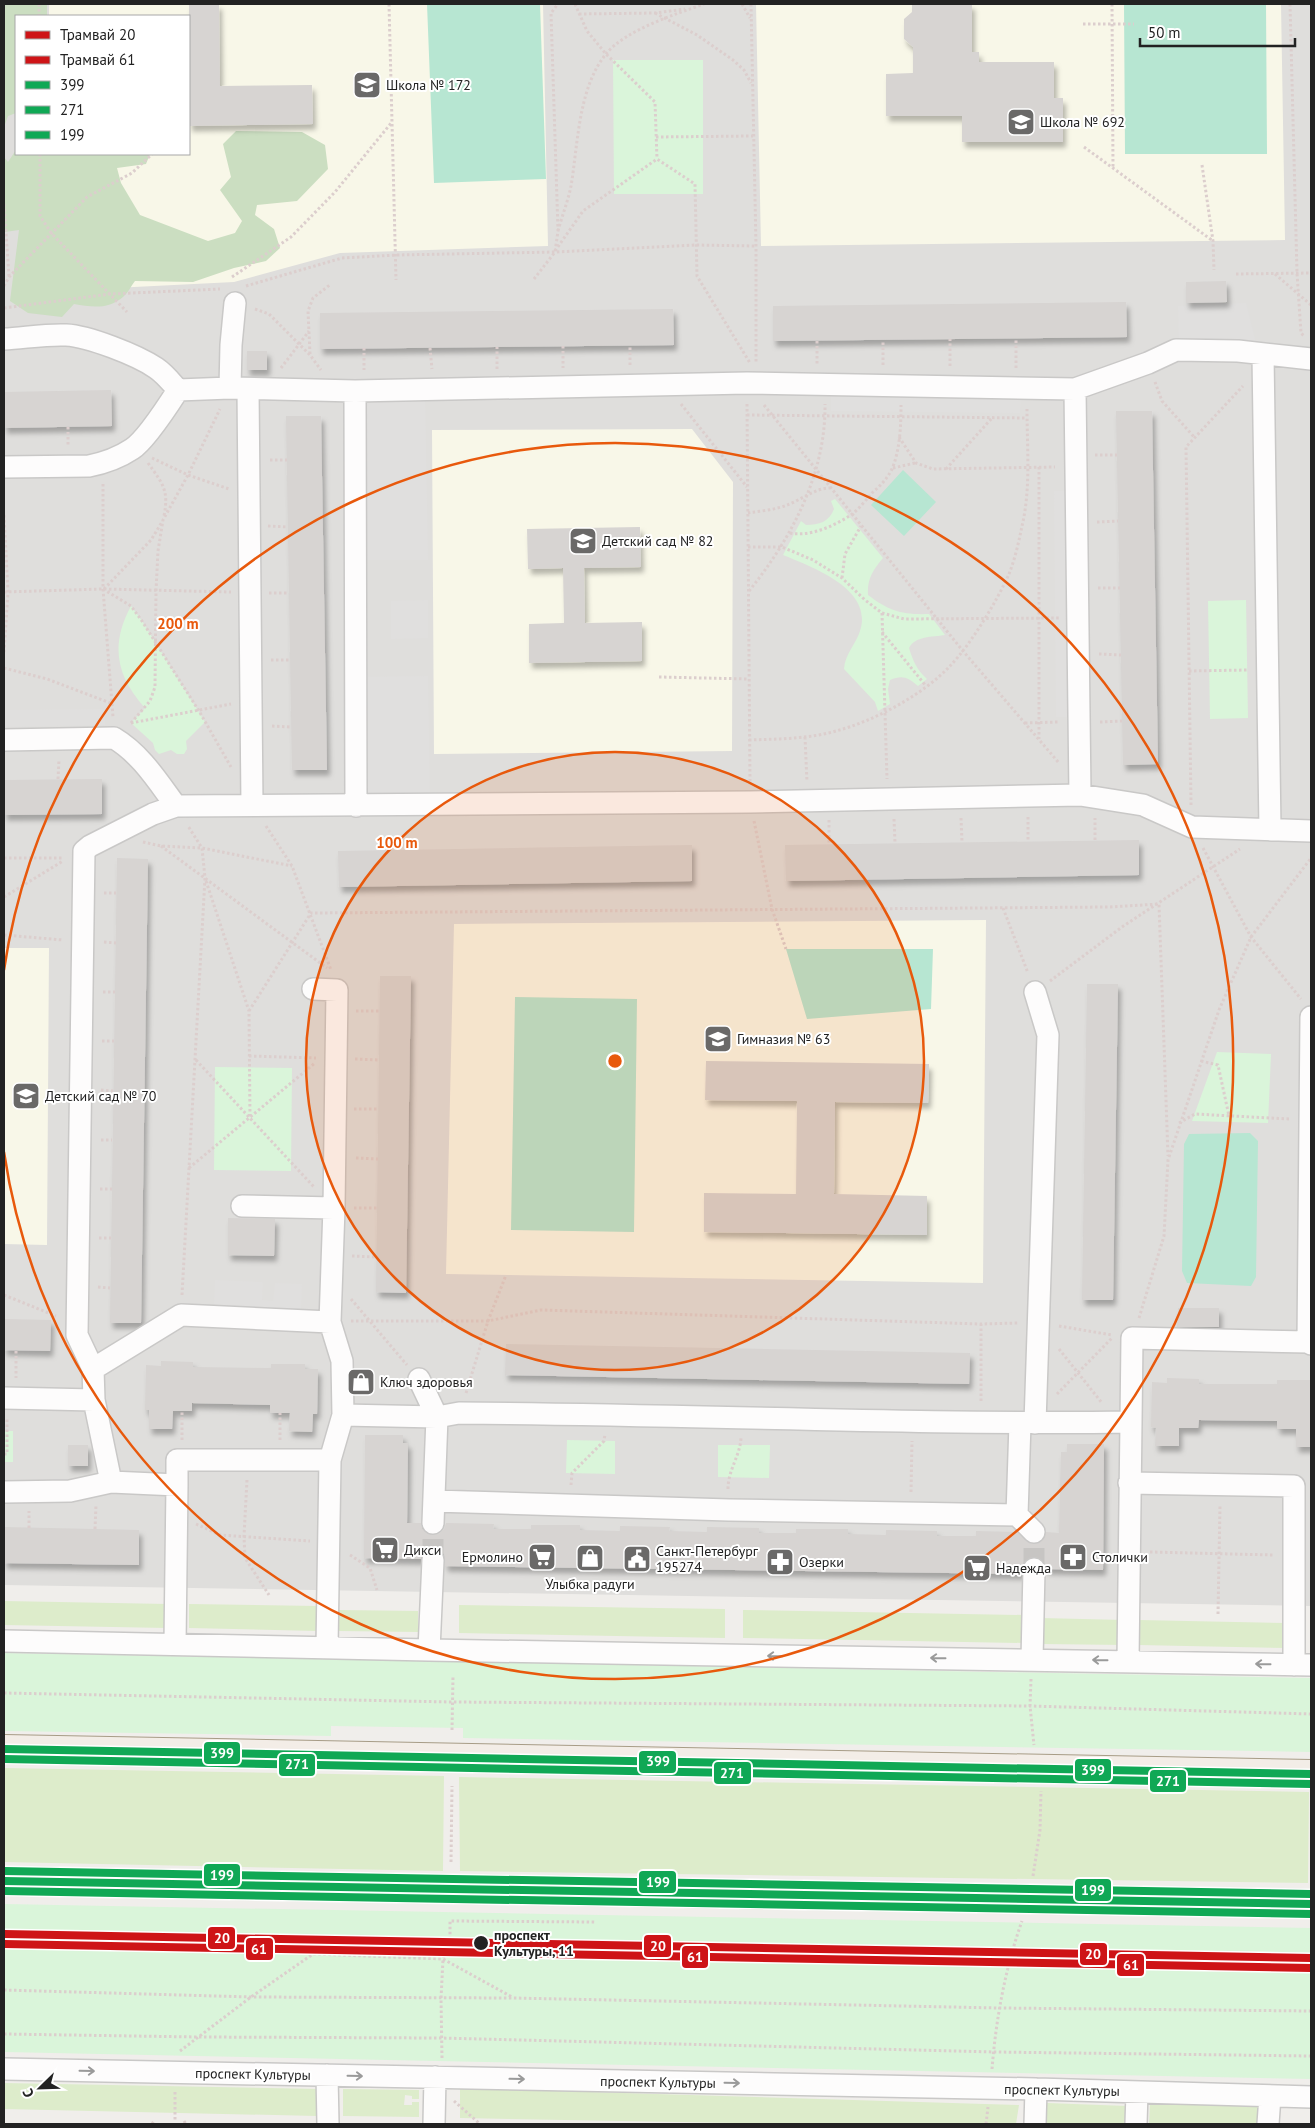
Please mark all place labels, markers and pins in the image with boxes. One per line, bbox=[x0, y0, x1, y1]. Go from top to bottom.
school or university icon: Школа № 172 bbox=[352, 70, 382, 100]
place label: Школа № 172 bbox=[386, 76, 471, 94]
school or university icon: Школа № 692 bbox=[1006, 107, 1036, 137]
place label: Школа № 692 bbox=[1040, 113, 1125, 131]
school or university icon: Детский сад № 82 bbox=[568, 526, 598, 556]
place label: Детский сад № 82 bbox=[602, 532, 713, 550]
school or university icon: Гимназия № 63 bbox=[703, 1024, 733, 1054]
place label: Гимназия № 63 bbox=[737, 1030, 830, 1048]
centre of rings bbox=[606, 1052, 624, 1070]
school or university icon: Детский сад № 70 bbox=[11, 1081, 41, 1111]
place label: Детский сад № 70 bbox=[45, 1087, 157, 1105]
shop icon: Ключ здоровья bbox=[346, 1367, 376, 1397]
place label: Ключ здоровья bbox=[380, 1373, 473, 1391]
supermarket icon: Дикси bbox=[370, 1535, 400, 1565]
place label: Дикси bbox=[404, 1541, 442, 1559]
supermarket icon: Ермолино bbox=[527, 1542, 557, 1572]
place label: Санкт-Петербург 195274 bbox=[656, 1542, 759, 1576]
pharmacy icon: Столички bbox=[1058, 1542, 1088, 1572]
shop icon: Улыбка радуги bbox=[575, 1543, 605, 1573]
public building icon: Санкт-Петербург 195274 bbox=[622, 1544, 652, 1574]
pharmacy icon: Озерки bbox=[765, 1547, 795, 1577]
place label: Ермолино bbox=[462, 1548, 523, 1566]
place label: Столички bbox=[1092, 1548, 1148, 1566]
place label: Озерки bbox=[799, 1553, 844, 1571]
supermarket icon: Надежда bbox=[962, 1553, 992, 1583]
place label: Надежда bbox=[996, 1559, 1051, 1577]
place label: Улыбка радуги bbox=[545, 1575, 635, 1593]
place label: проспект Культуры, 11 bbox=[494, 1926, 574, 1960]
marker: проспект Культуры, 11 bbox=[472, 1934, 490, 1952]

